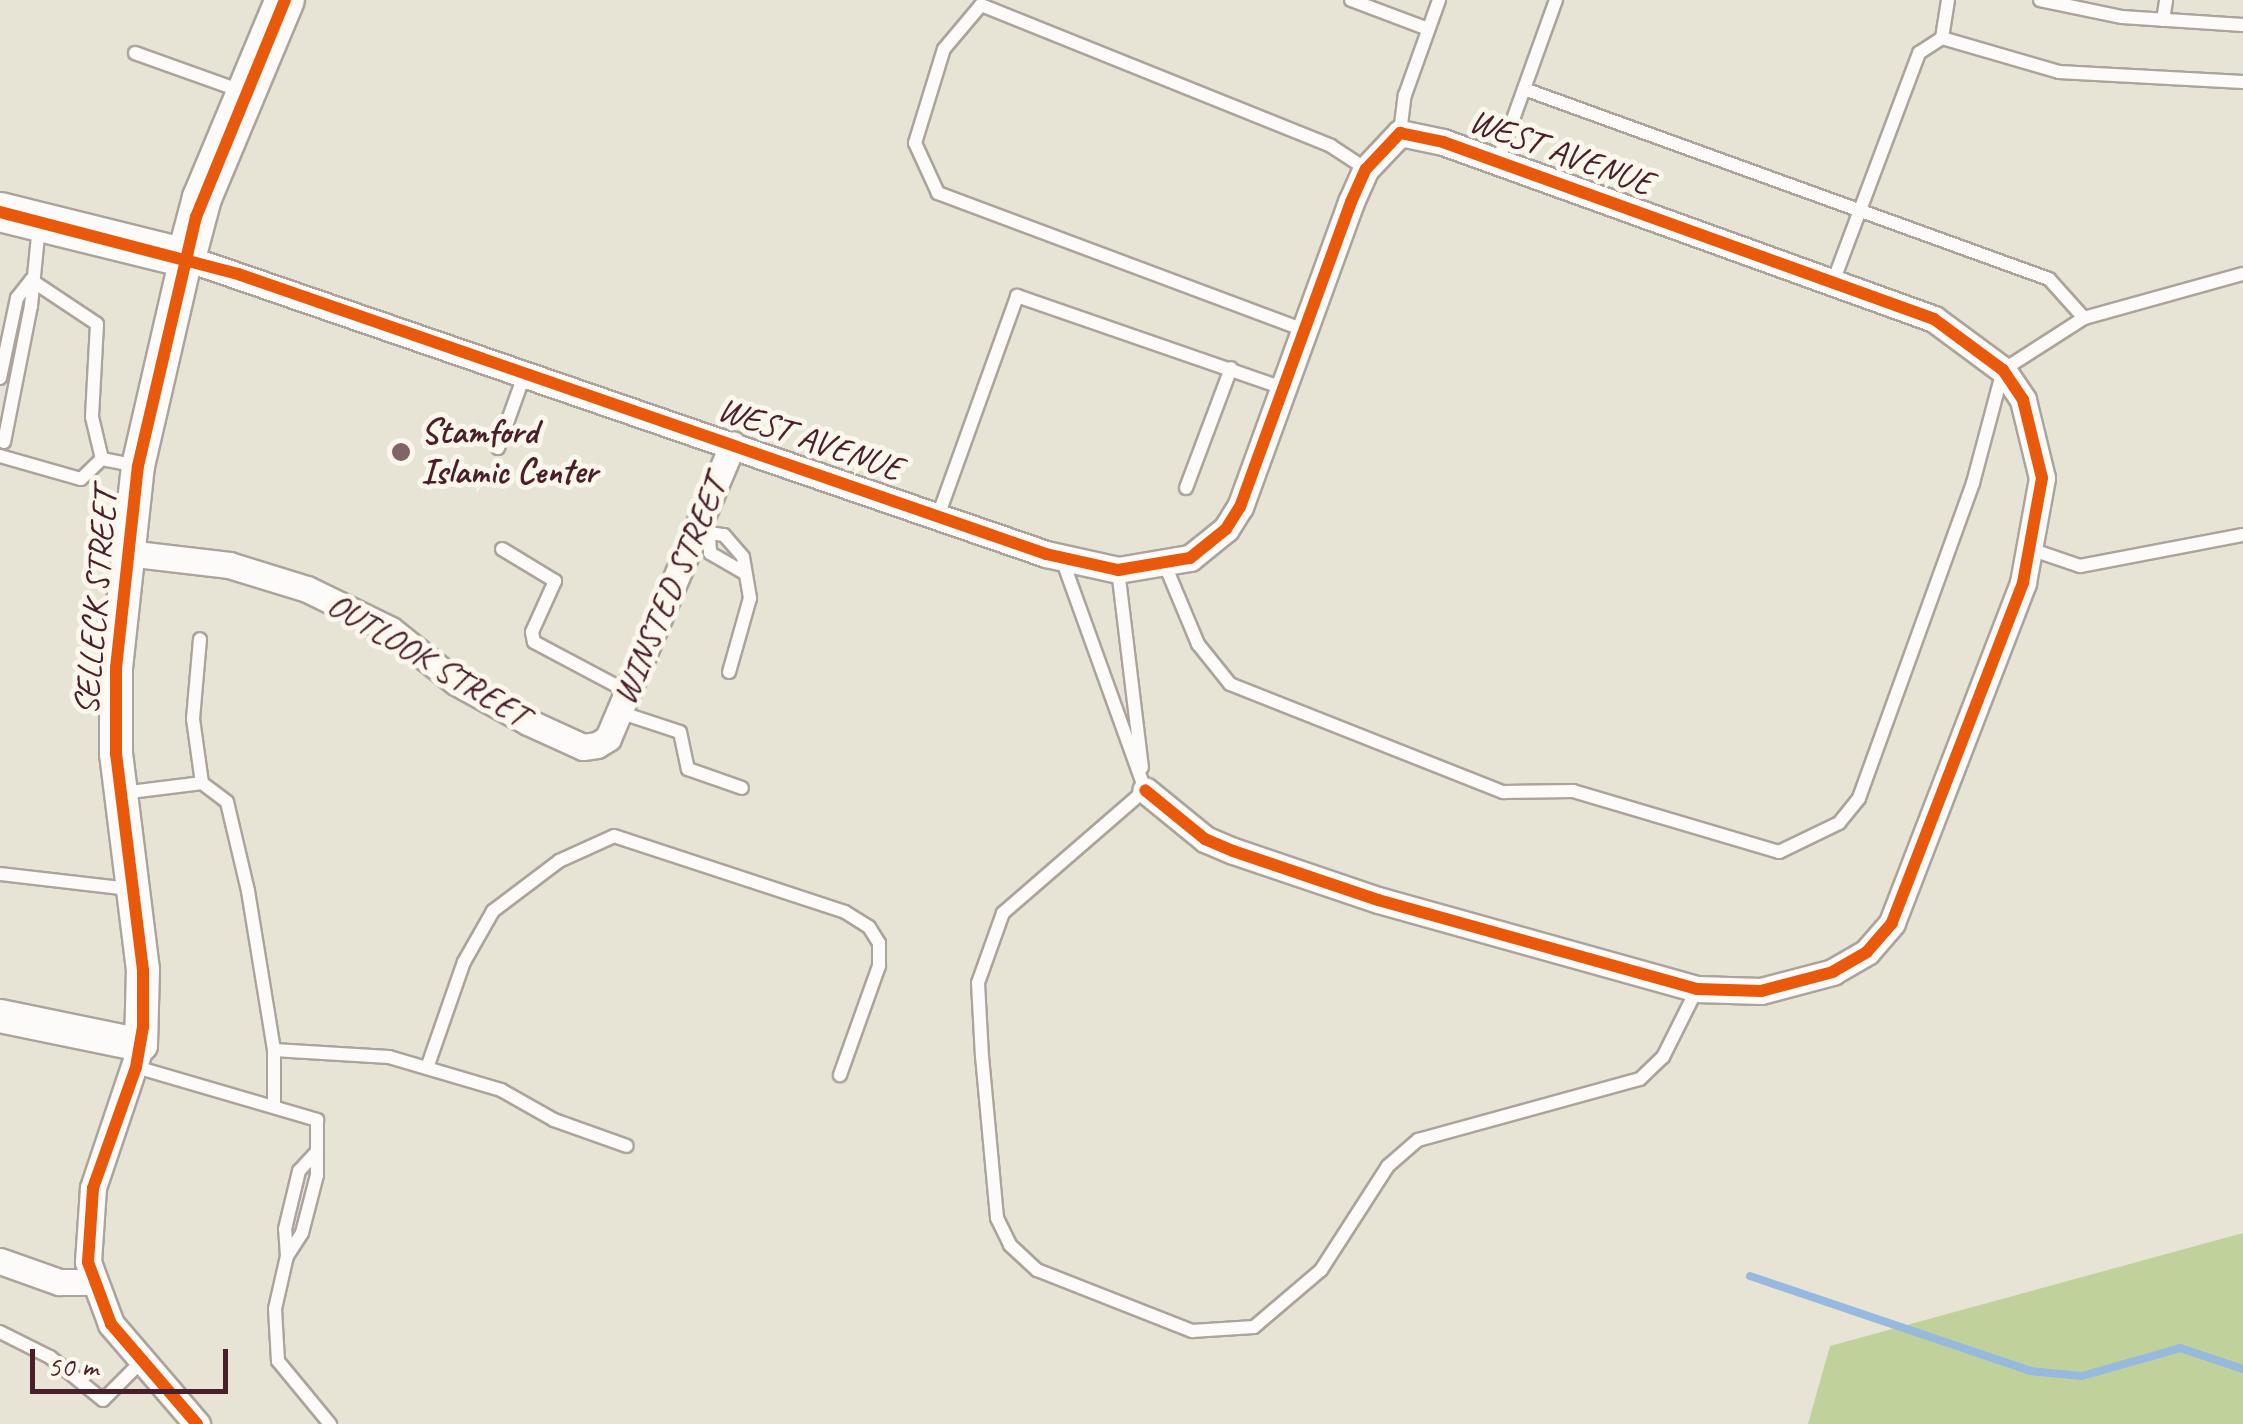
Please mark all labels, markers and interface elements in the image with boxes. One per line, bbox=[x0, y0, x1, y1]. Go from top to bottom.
street label: WEST AVENUE bbox=[1464, 100, 1658, 204]
street label: WEST AVENUE bbox=[713, 388, 907, 490]
place label: Stamford Islamic Center bbox=[421, 411, 597, 493]
marker: Stamford Islamic Center bbox=[390, 441, 412, 463]
street label: WINSTED STREET bbox=[603, 471, 737, 711]
street label: SELLECK STREET bbox=[65, 488, 127, 716]
street label: OUTLOOK STREET bbox=[319, 583, 537, 737]
scale bar bbox=[35, 1329, 232, 1391]
text: 50 m bbox=[47, 1347, 98, 1385]

